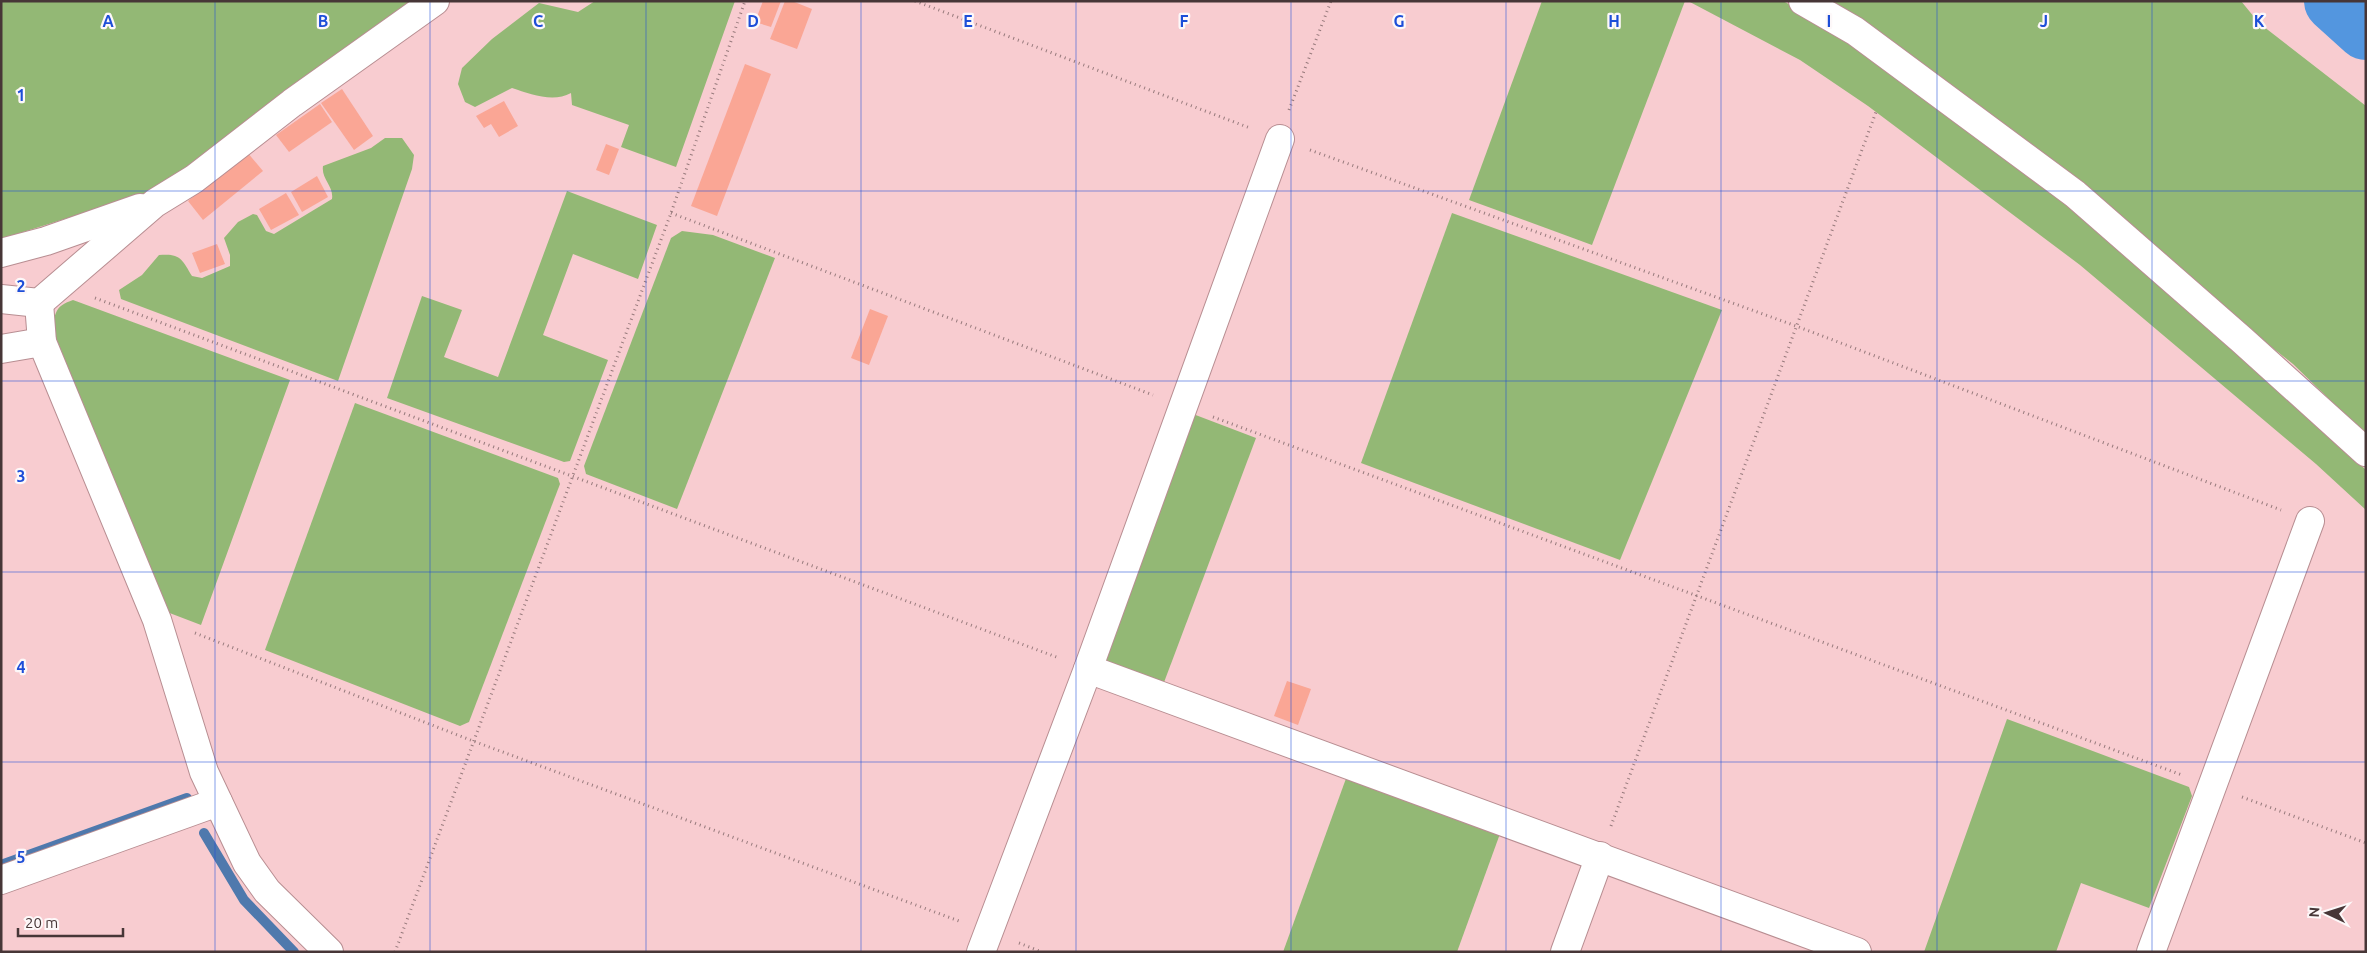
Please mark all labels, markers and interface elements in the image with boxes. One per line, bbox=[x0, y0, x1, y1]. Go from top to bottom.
text: A bbox=[102, 12, 114, 30]
text: B bbox=[318, 12, 328, 30]
text: C bbox=[533, 12, 543, 30]
text: D bbox=[747, 12, 759, 30]
text: E bbox=[963, 12, 973, 30]
text: F bbox=[1180, 12, 1189, 30]
text: G bbox=[1393, 12, 1405, 30]
text: H bbox=[1608, 12, 1620, 30]
text: I bbox=[1827, 12, 1831, 30]
text: J bbox=[2040, 12, 2048, 30]
text: K bbox=[2254, 12, 2265, 30]
text: 1 bbox=[16, 86, 26, 104]
text: 2 bbox=[16, 277, 26, 295]
text: 3 bbox=[16, 467, 26, 485]
text: 4 bbox=[16, 658, 26, 676]
text: 5 bbox=[16, 848, 26, 866]
north arrow bbox=[2302, 888, 2352, 938]
scale bar bbox=[18, 906, 122, 938]
text: N bbox=[2306, 906, 2322, 918]
text: 20 m bbox=[25, 914, 58, 931]

